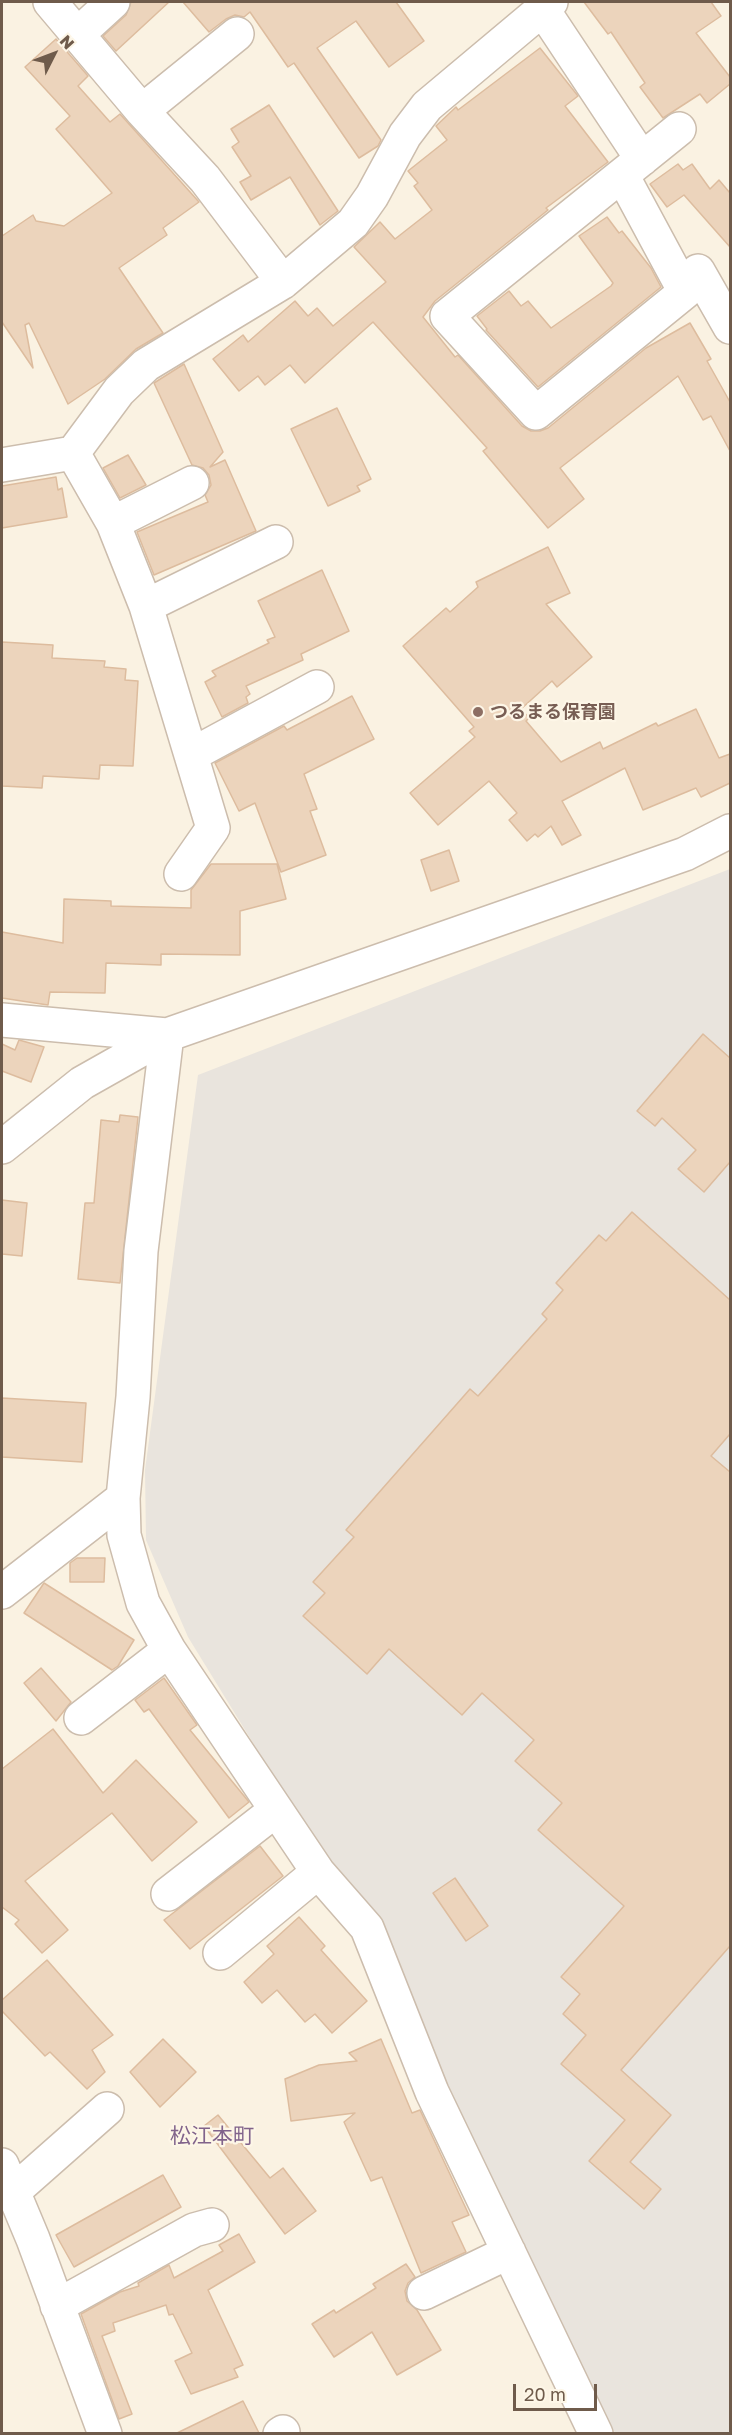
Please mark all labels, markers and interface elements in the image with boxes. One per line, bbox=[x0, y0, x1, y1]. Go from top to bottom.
north arrow bbox=[24, 24, 84, 84]
text: N bbox=[56, 31, 79, 53]
place label: つるまる保育園 bbox=[490, 701, 616, 723]
marker: つるまる保育園 bbox=[471, 705, 485, 719]
district label: 松江本町 bbox=[170, 2123, 254, 2149]
scale bar bbox=[516, 2372, 600, 2410]
text: 20 m bbox=[524, 2383, 566, 2405]

